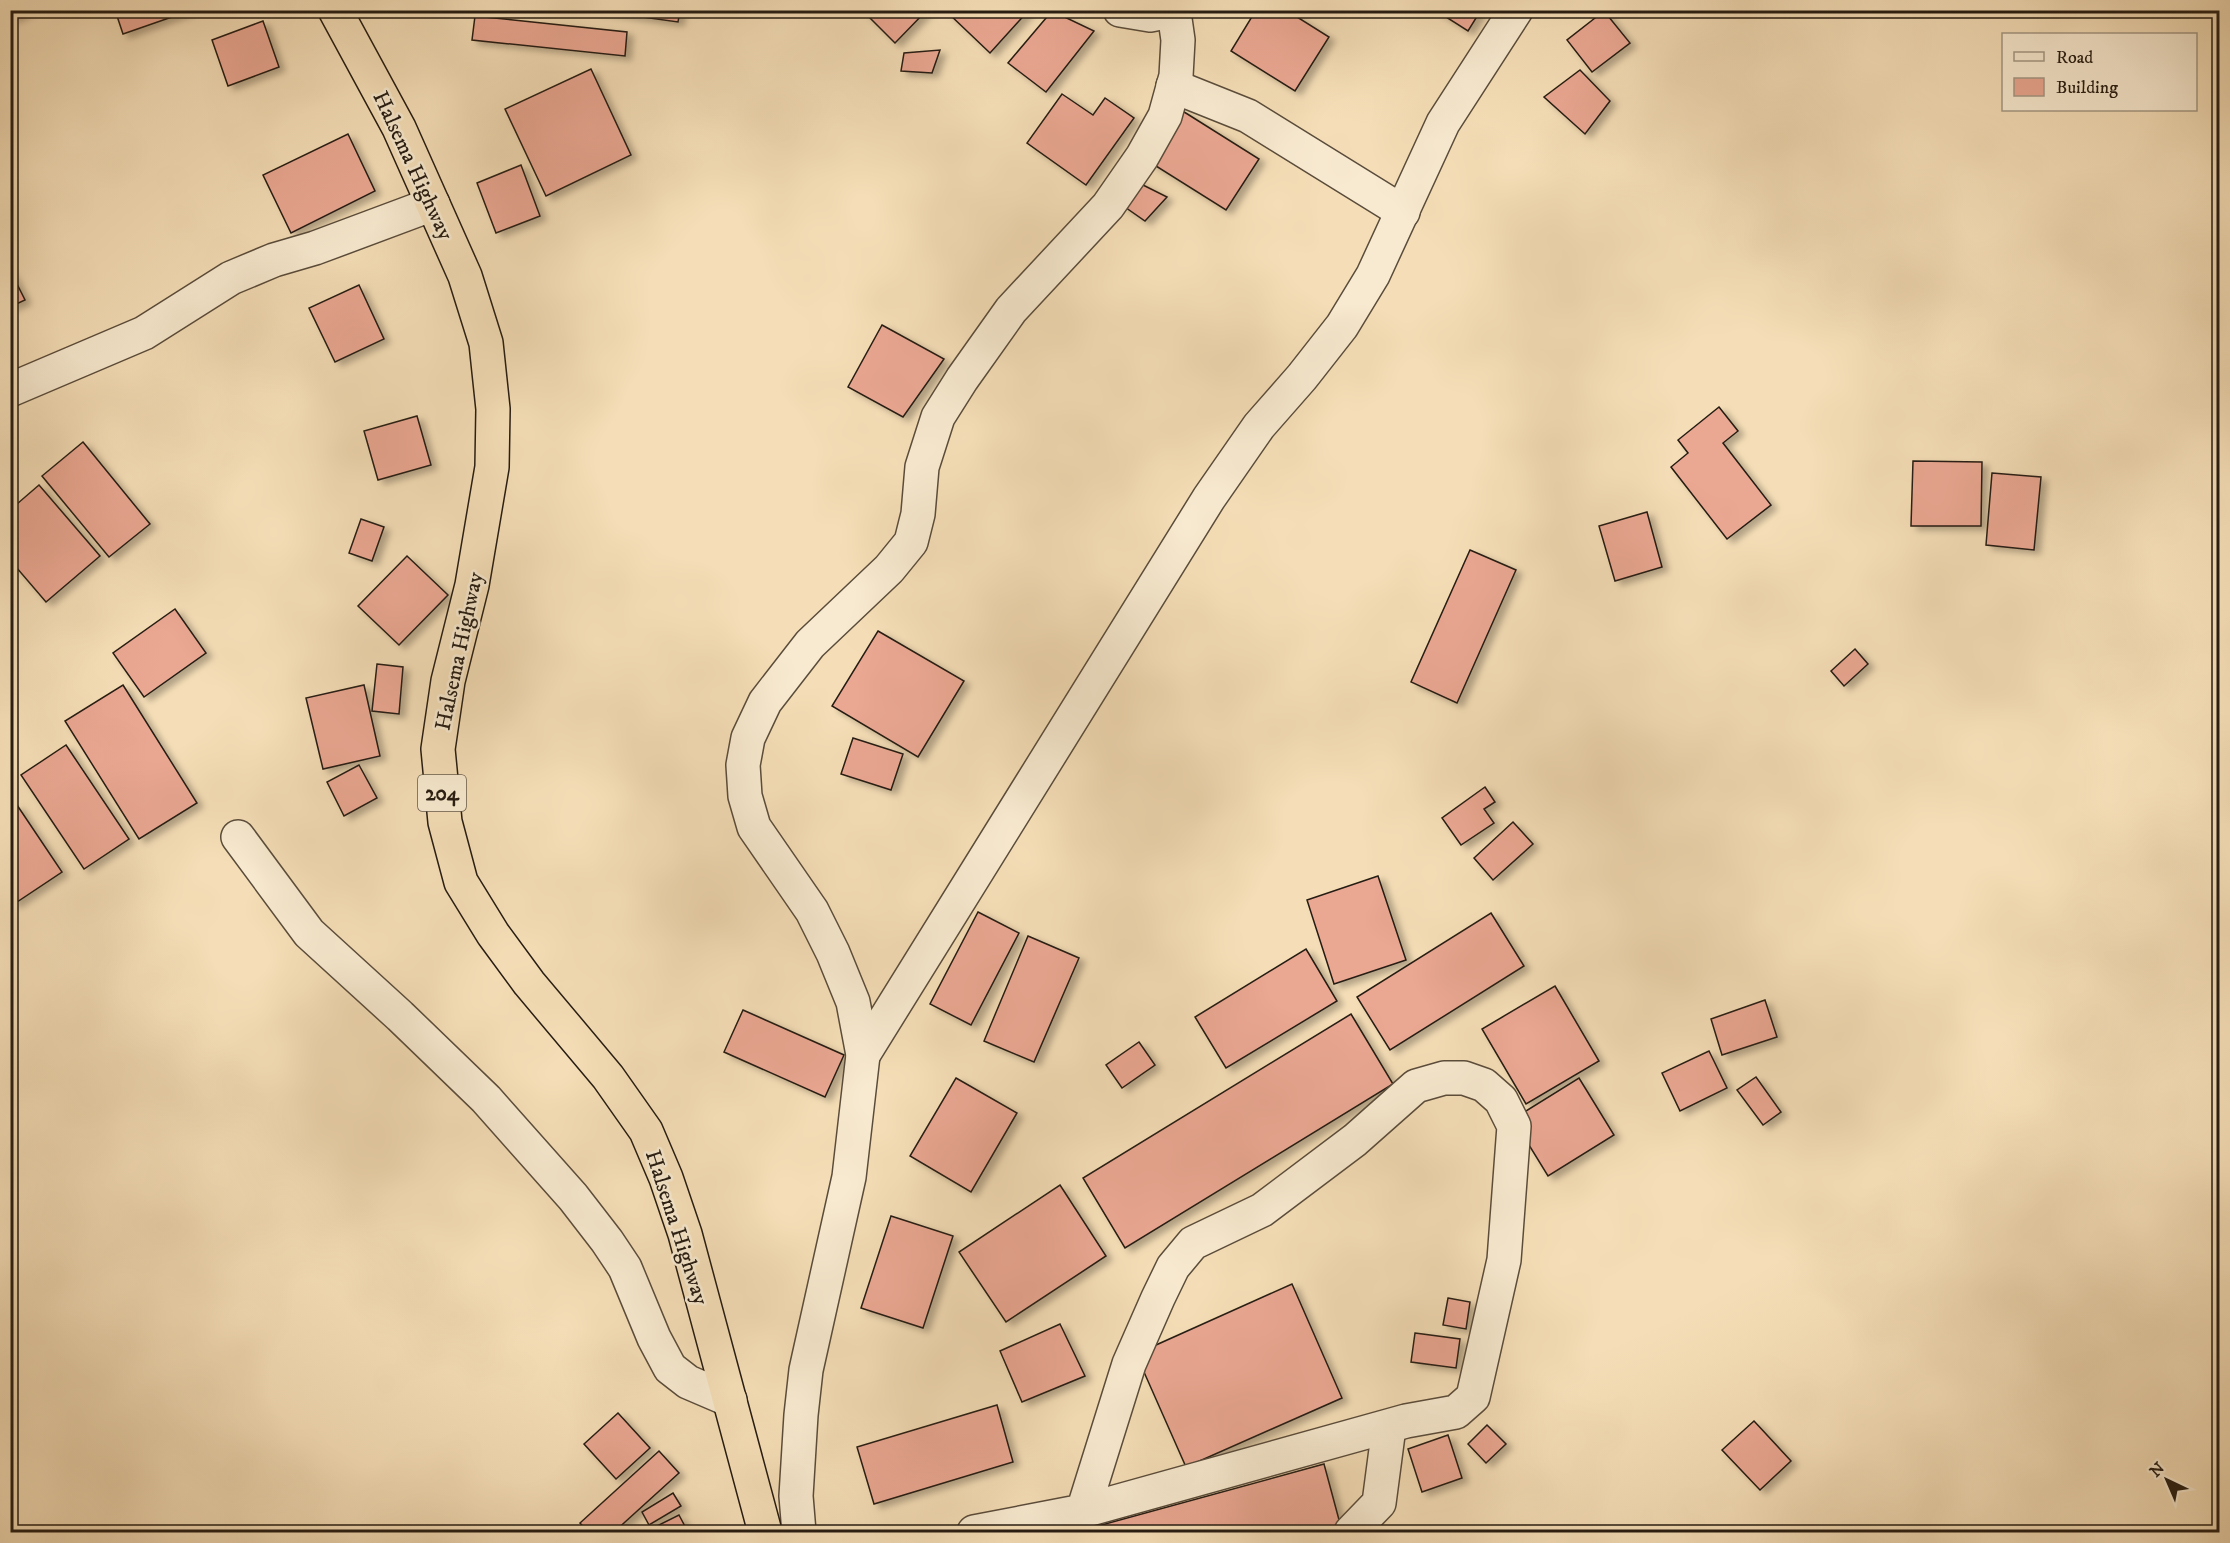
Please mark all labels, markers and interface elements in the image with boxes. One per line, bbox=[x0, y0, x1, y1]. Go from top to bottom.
legend bbox=[2002, 33, 2197, 111]
text: Road bbox=[2056, 47, 2093, 69]
text: Building bbox=[2056, 77, 2118, 99]
street label: Halsema Highway bbox=[366, 87, 459, 245]
street label: Halsema Highway bbox=[429, 569, 490, 733]
road number: 204 bbox=[418, 775, 466, 811]
street label: Halsema Highway bbox=[639, 1147, 715, 1309]
north arrow bbox=[2137, 1450, 2197, 1510]
text: N bbox=[2146, 1458, 2169, 1482]

